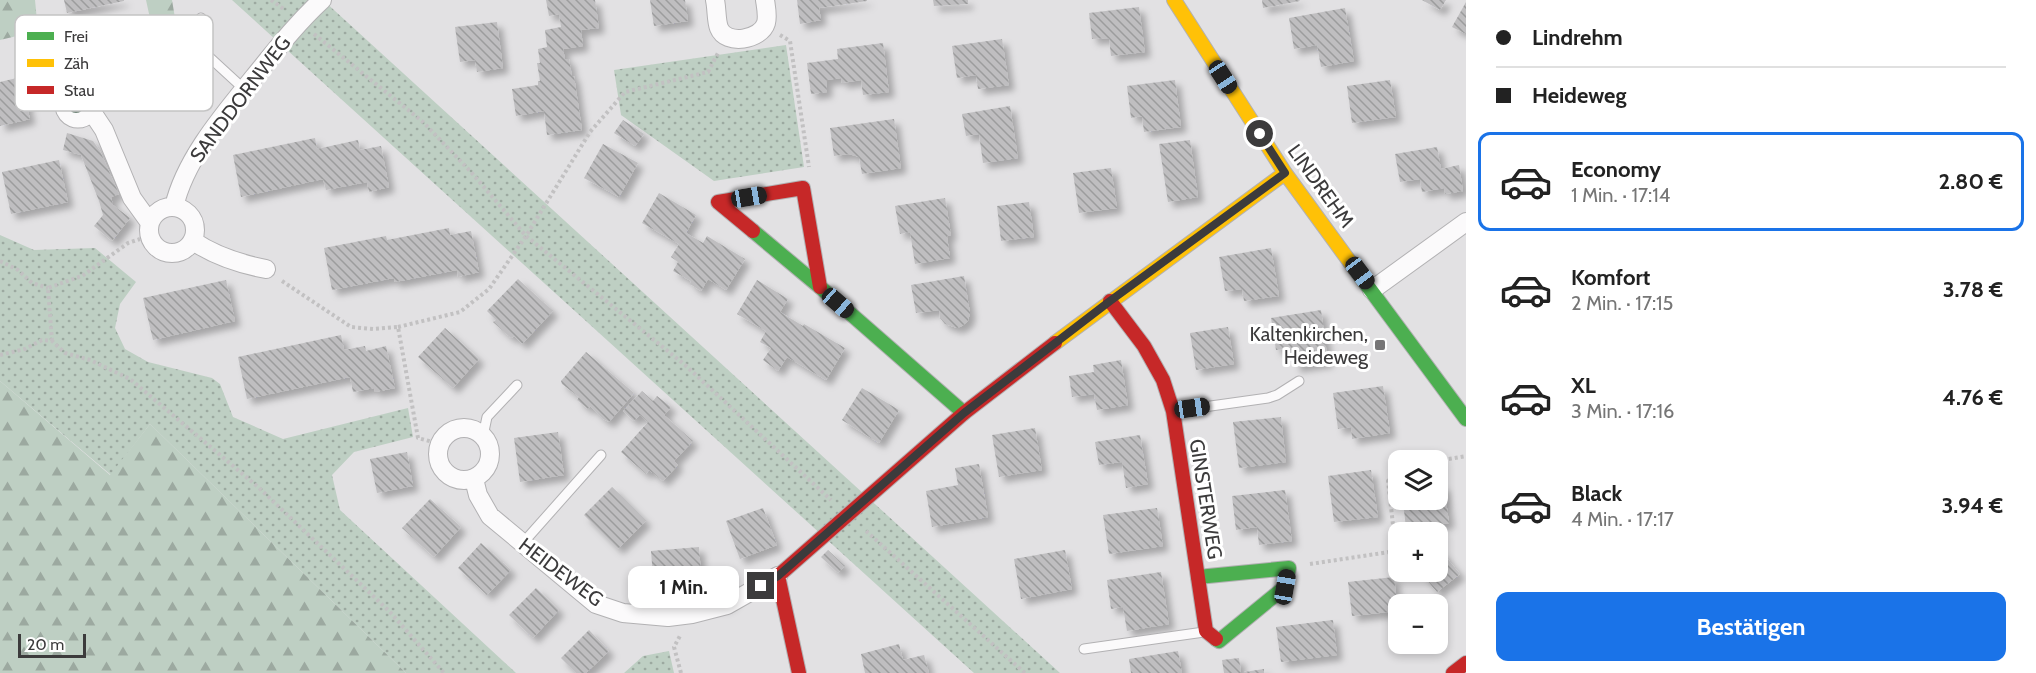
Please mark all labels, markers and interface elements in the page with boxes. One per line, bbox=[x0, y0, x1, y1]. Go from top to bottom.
legend bbox=[15, 15, 213, 111]
text: Lindrehm bbox=[1532, 24, 1623, 51]
text: Frei bbox=[64, 27, 88, 46]
street label: SANDDORNWEG bbox=[185, 31, 295, 167]
text: Zäh bbox=[64, 54, 89, 73]
car bbox=[1206, 57, 1240, 97]
text: Stau bbox=[64, 81, 95, 100]
text: Heideweg bbox=[1532, 82, 1626, 109]
route start bbox=[1246, 120, 1273, 147]
street label: LINDREHM bbox=[1283, 140, 1359, 232]
icon: car bbox=[1499, 155, 1553, 209]
text: Economy bbox=[1571, 156, 1661, 183]
text: 2.80 € bbox=[1939, 168, 2003, 195]
text: 1 Min. · 17:14 bbox=[1571, 183, 1670, 207]
car bbox=[730, 185, 768, 209]
car bbox=[1342, 253, 1378, 293]
icon: car bbox=[1499, 263, 1553, 317]
text: Komfort bbox=[1571, 264, 1650, 291]
text: 3.78 € bbox=[1943, 276, 2003, 303]
car bbox=[819, 284, 857, 322]
text: 2 Min. · 17:15 bbox=[1571, 291, 1673, 315]
place label: Kaltenkirchen, Heideweg bbox=[1249, 322, 1369, 369]
marker: Kaltenkirchen, Heideweg bbox=[1373, 338, 1387, 352]
icon: car bbox=[1499, 371, 1553, 425]
text: XL bbox=[1571, 372, 1596, 399]
text: 4.76 € bbox=[1942, 384, 2003, 411]
car bbox=[1173, 397, 1211, 419]
text: 3 Min. · 17:16 bbox=[1571, 399, 1674, 423]
street label: GINSTERWEG bbox=[1185, 437, 1227, 561]
map controls bbox=[1388, 450, 1448, 654]
button: layers bbox=[1388, 450, 1448, 510]
icon: car bbox=[1499, 479, 1553, 533]
text: Black bbox=[1571, 480, 1622, 507]
text: 3.94 € bbox=[1942, 492, 2003, 519]
text: 4 Min. · 17:17 bbox=[1571, 507, 1674, 531]
button: + bbox=[1388, 522, 1448, 582]
street label: HEIDEWEG bbox=[514, 533, 608, 611]
callout: 1 Min. bbox=[629, 565, 740, 607]
car bbox=[1273, 568, 1297, 606]
route end bbox=[747, 572, 774, 599]
text: 1 Min. bbox=[659, 575, 708, 599]
button: Bestätigen bbox=[1496, 592, 2006, 661]
button: − bbox=[1388, 594, 1448, 654]
scale bar bbox=[18, 631, 86, 658]
text: 20 m bbox=[27, 635, 64, 654]

